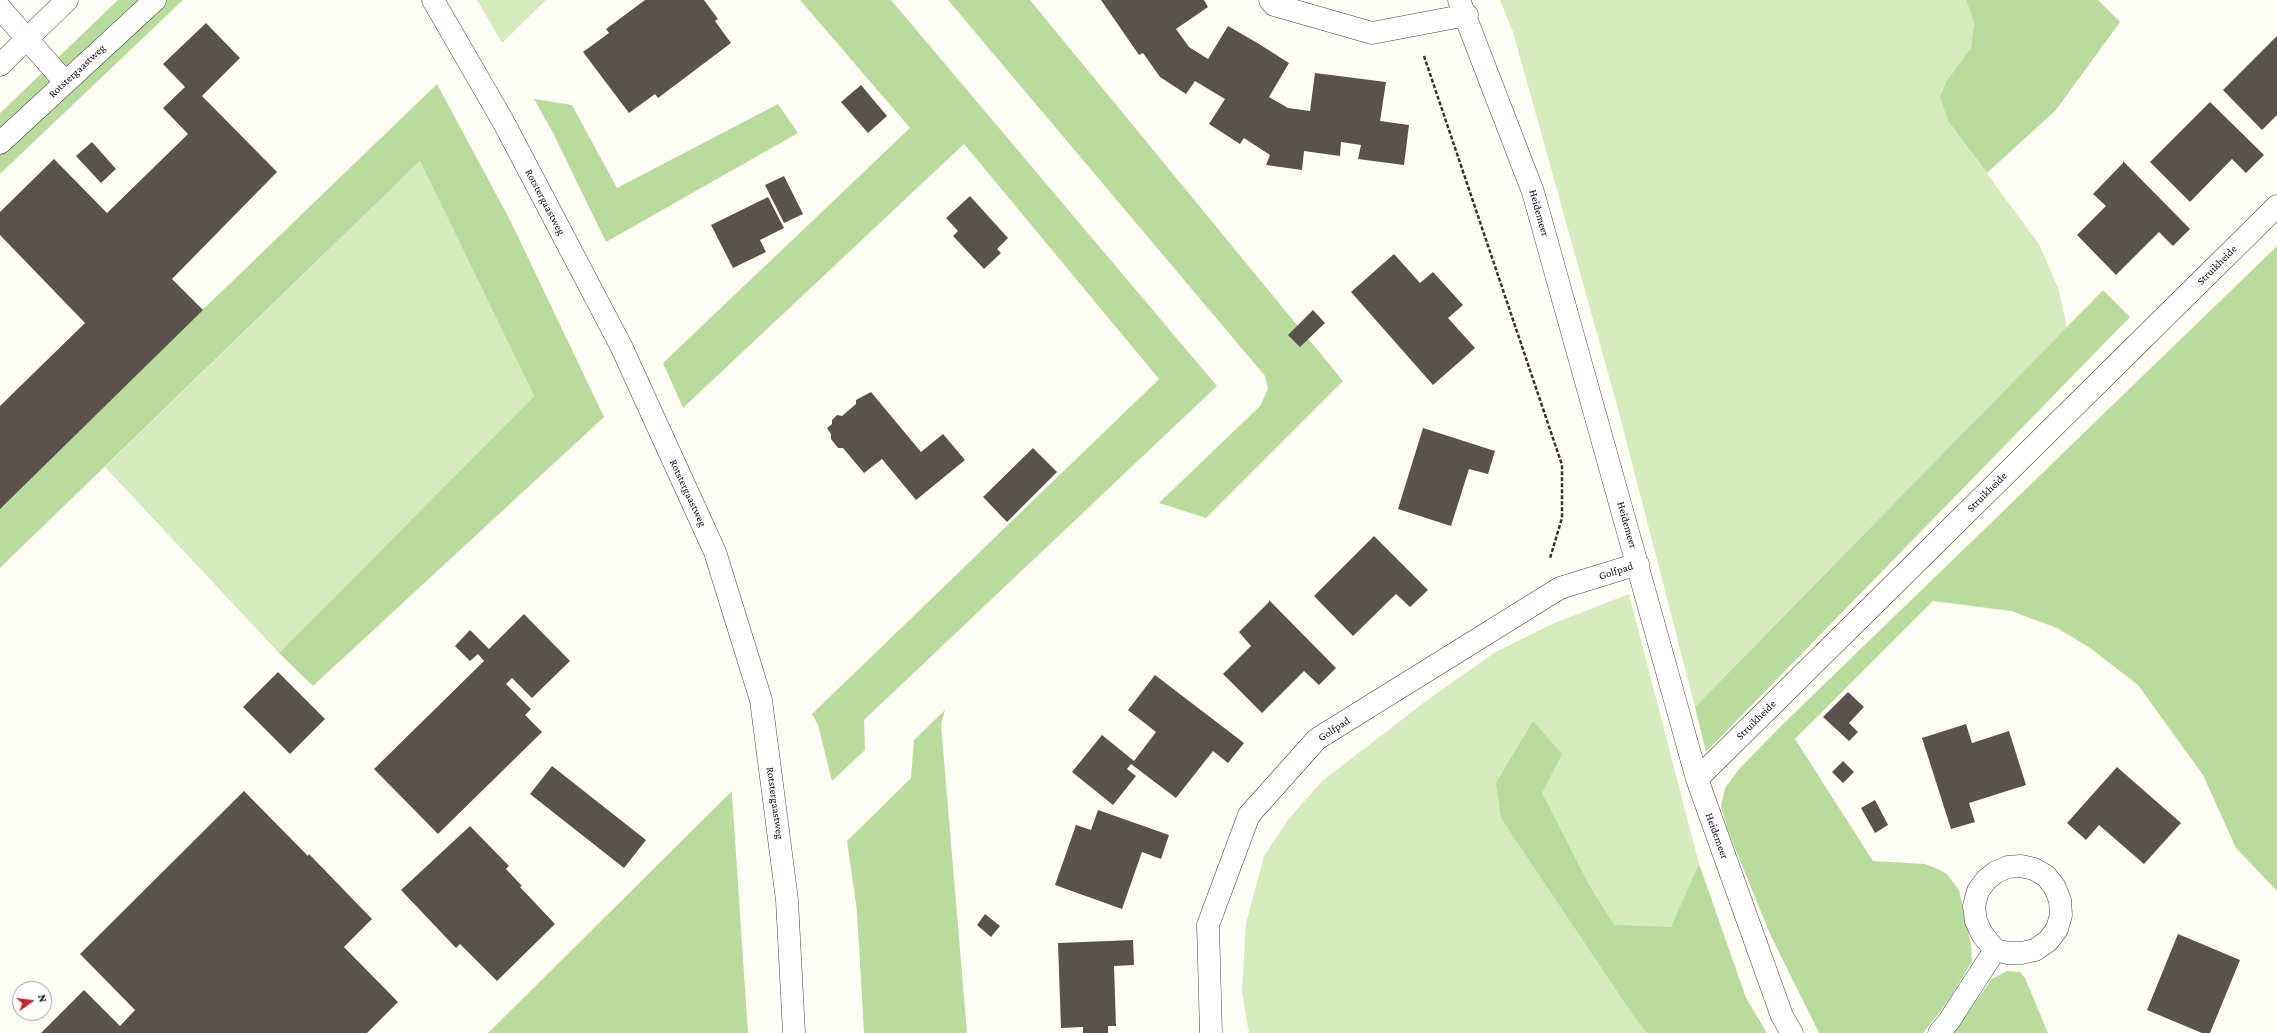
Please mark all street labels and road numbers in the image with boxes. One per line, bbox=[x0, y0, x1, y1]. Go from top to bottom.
street label: Rotstergaastweg bbox=[46, 41, 108, 101]
street label: Rotstergaastweg bbox=[522, 167, 568, 237]
street label: Heidemeer bbox=[1526, 188, 1552, 238]
street label: Struikheide bbox=[2194, 242, 2240, 288]
street label: Rotstergaastweg bbox=[667, 457, 709, 529]
street label: Struikheide bbox=[1964, 469, 2010, 515]
street label: Heidemeer bbox=[1614, 500, 1640, 550]
street label: Golfpad bbox=[1597, 559, 1635, 583]
street label: Struikheide bbox=[1733, 697, 1779, 743]
street label: Golfpad bbox=[1316, 714, 1352, 744]
street label: Rotstergaastweg bbox=[763, 766, 787, 840]
street label: Heidemeer bbox=[1703, 811, 1731, 861]

